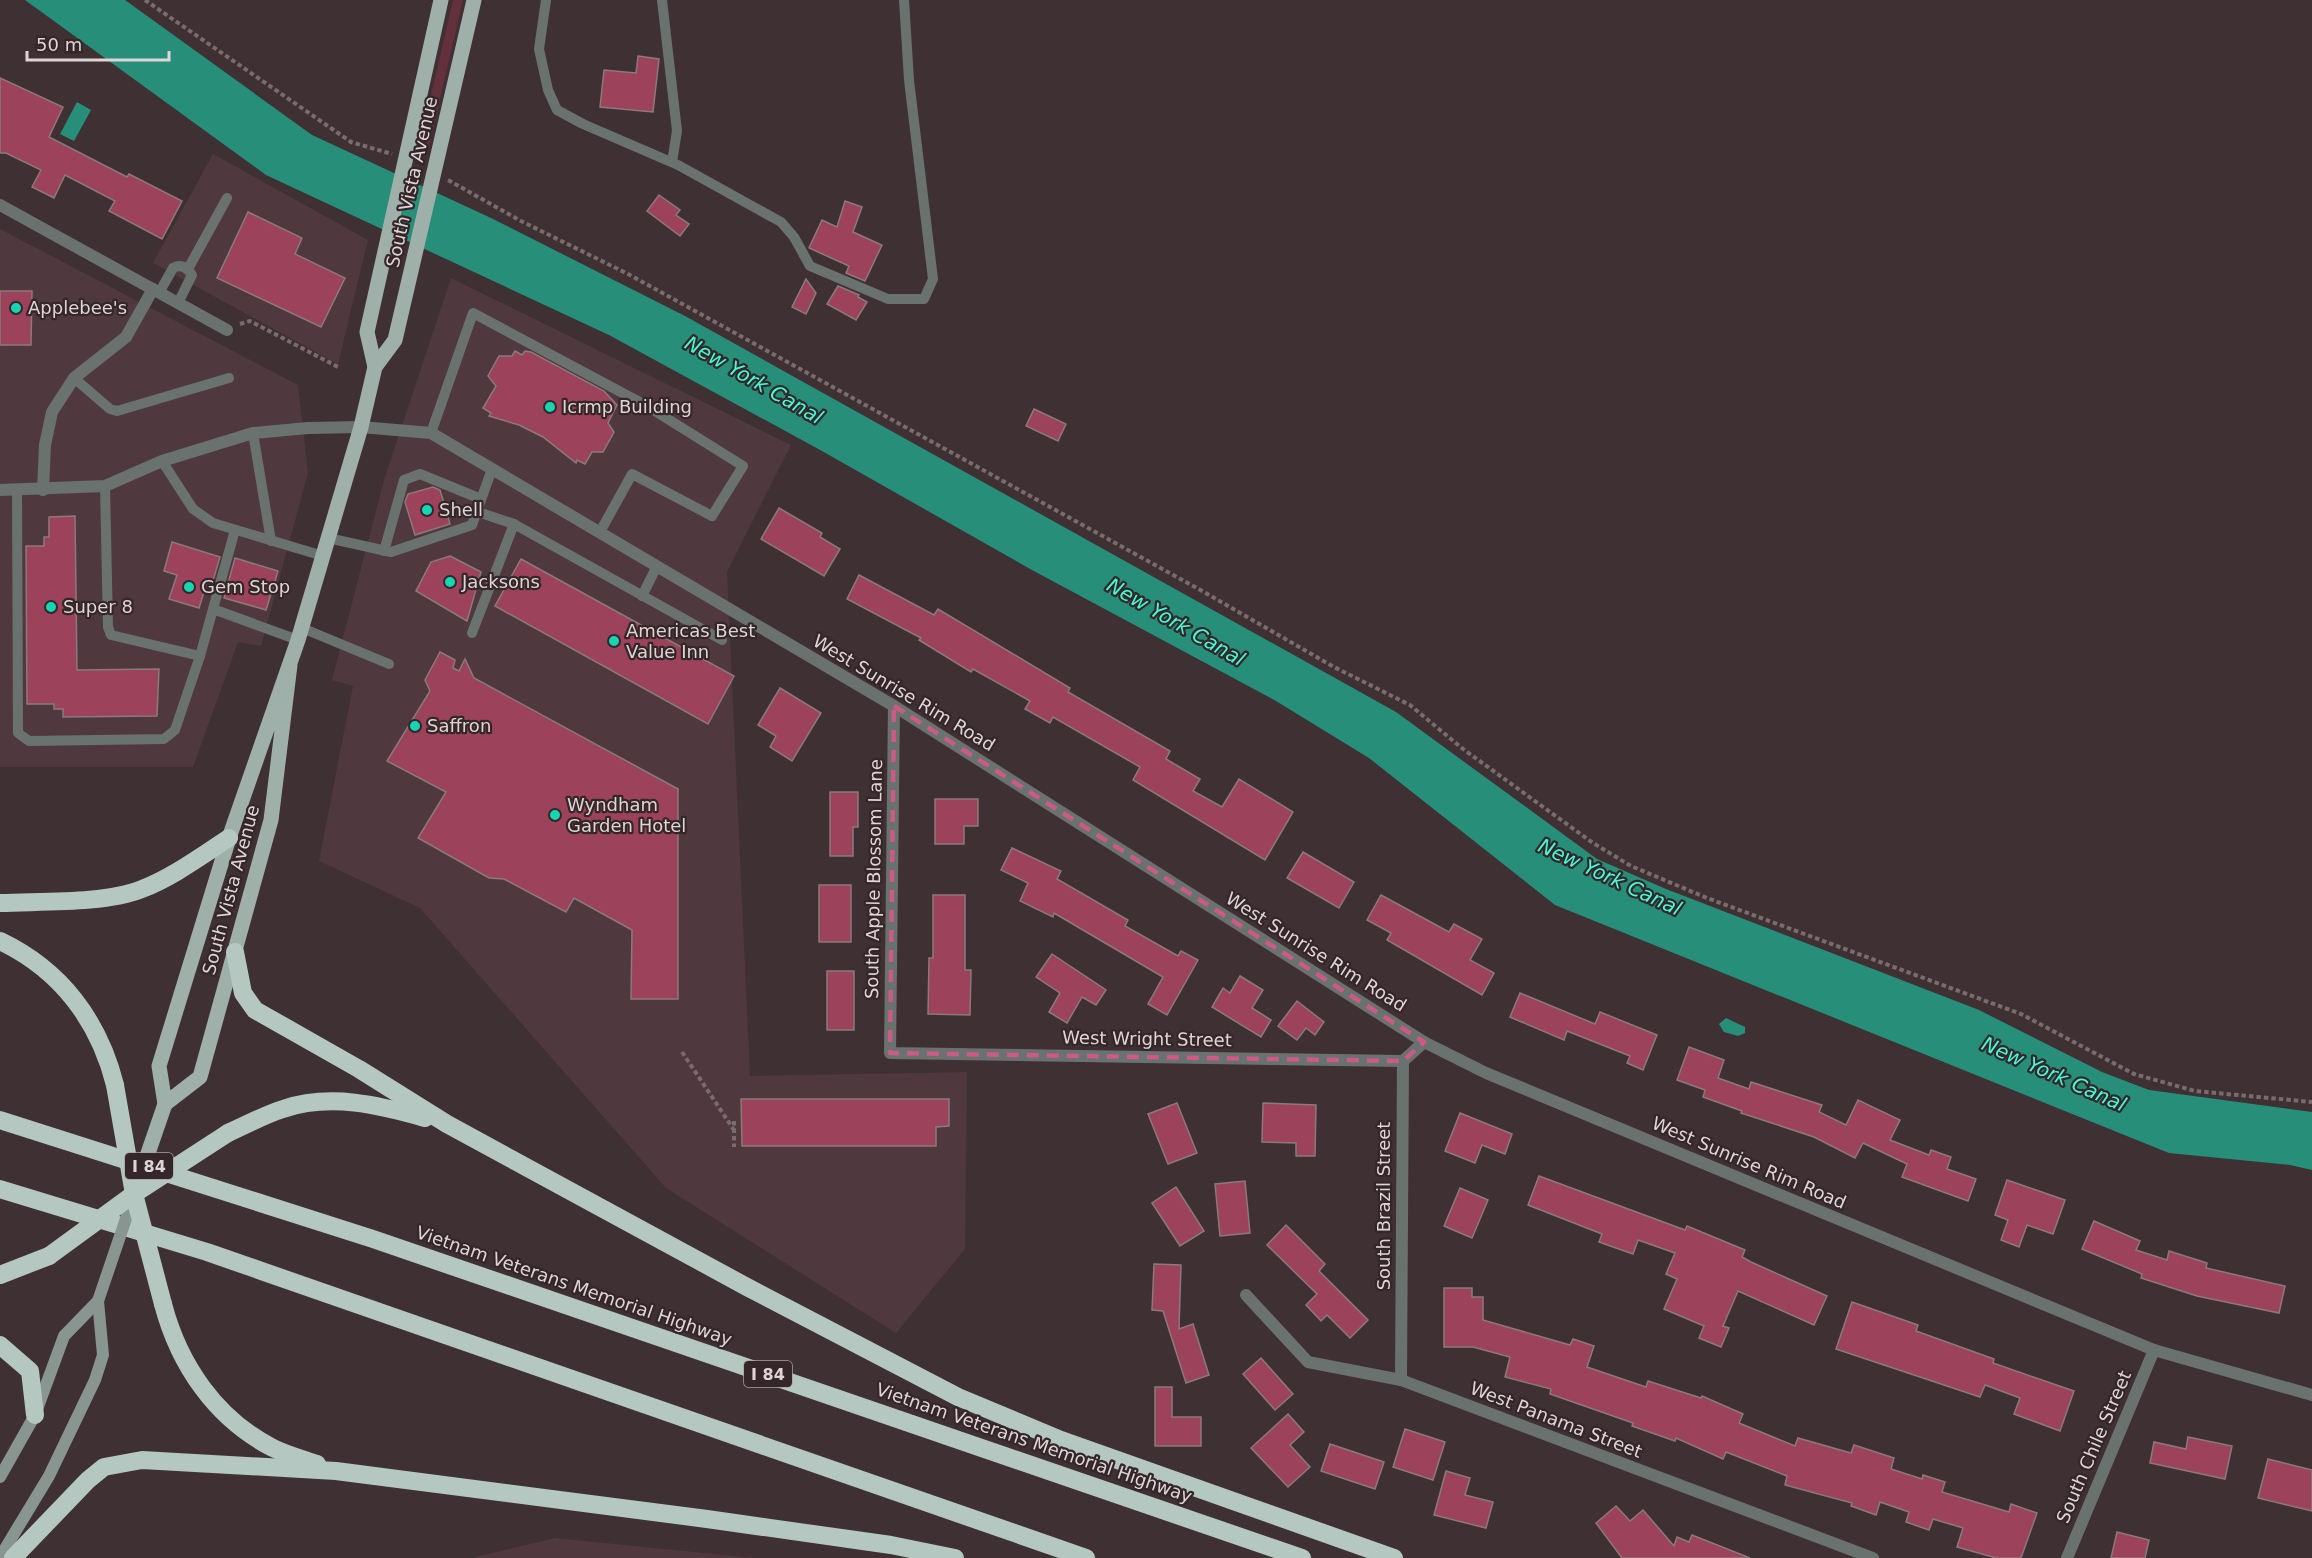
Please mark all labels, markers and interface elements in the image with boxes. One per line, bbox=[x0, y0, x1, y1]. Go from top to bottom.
scale bar bbox=[27, 24, 170, 62]
text: 50 m bbox=[36, 34, 82, 55]
street label: South Vista Avenue bbox=[382, 94, 441, 270]
place label: Applebee's bbox=[28, 297, 127, 318]
marker: Applebee's bbox=[9, 301, 23, 315]
water label: New York Canal bbox=[681, 331, 828, 429]
place label: Icrmp Building bbox=[562, 396, 692, 417]
marker: Icrmp Building bbox=[543, 400, 557, 414]
place label: Shell bbox=[439, 499, 483, 520]
marker: Shell bbox=[420, 503, 434, 517]
place label: Jacksons bbox=[461, 571, 540, 592]
water label: New York Canal bbox=[1103, 573, 1250, 671]
marker: Jacksons bbox=[443, 575, 457, 589]
place label: Gem Stop bbox=[201, 576, 290, 597]
marker: Gem Stop bbox=[182, 580, 196, 594]
place label: Super 8 bbox=[63, 596, 133, 617]
marker: Super 8 bbox=[44, 600, 58, 614]
place label: Americas Best Value Inn bbox=[626, 620, 755, 662]
street label: West Sunrise Rim Road bbox=[809, 630, 999, 755]
marker: Americas Best Value Inn bbox=[607, 634, 621, 648]
place label: Saffron bbox=[427, 715, 491, 736]
marker: Saffron bbox=[408, 719, 422, 733]
street label: South Apple Blossom Lane bbox=[861, 759, 886, 999]
place label: Wyndham Garden Hotel bbox=[567, 794, 686, 836]
street label: South Vista Avenue bbox=[198, 803, 263, 977]
marker: Wyndham Garden Hotel bbox=[548, 808, 562, 822]
water label: New York Canal bbox=[1535, 833, 1686, 921]
street label: West Sunrise Rim Road bbox=[1222, 887, 1410, 1016]
street label: West Wright Street bbox=[1062, 1027, 1232, 1050]
water label: New York Canal bbox=[1978, 1031, 2130, 1117]
street label: West Sunrise Rim Road bbox=[1649, 1112, 1849, 1213]
street label: South Brazil Street bbox=[1373, 1122, 1394, 1290]
road number: I 84 bbox=[125, 1153, 173, 1179]
street label: Vietnam Veterans Memorial Highway bbox=[413, 1221, 735, 1350]
road number: I 84 bbox=[744, 1361, 792, 1387]
street label: South Chile Street bbox=[2052, 1367, 2135, 1526]
street label: West Panama Street bbox=[1467, 1377, 1645, 1462]
street label: Vietnam Veterans Memorial Highway bbox=[873, 1378, 1195, 1507]

